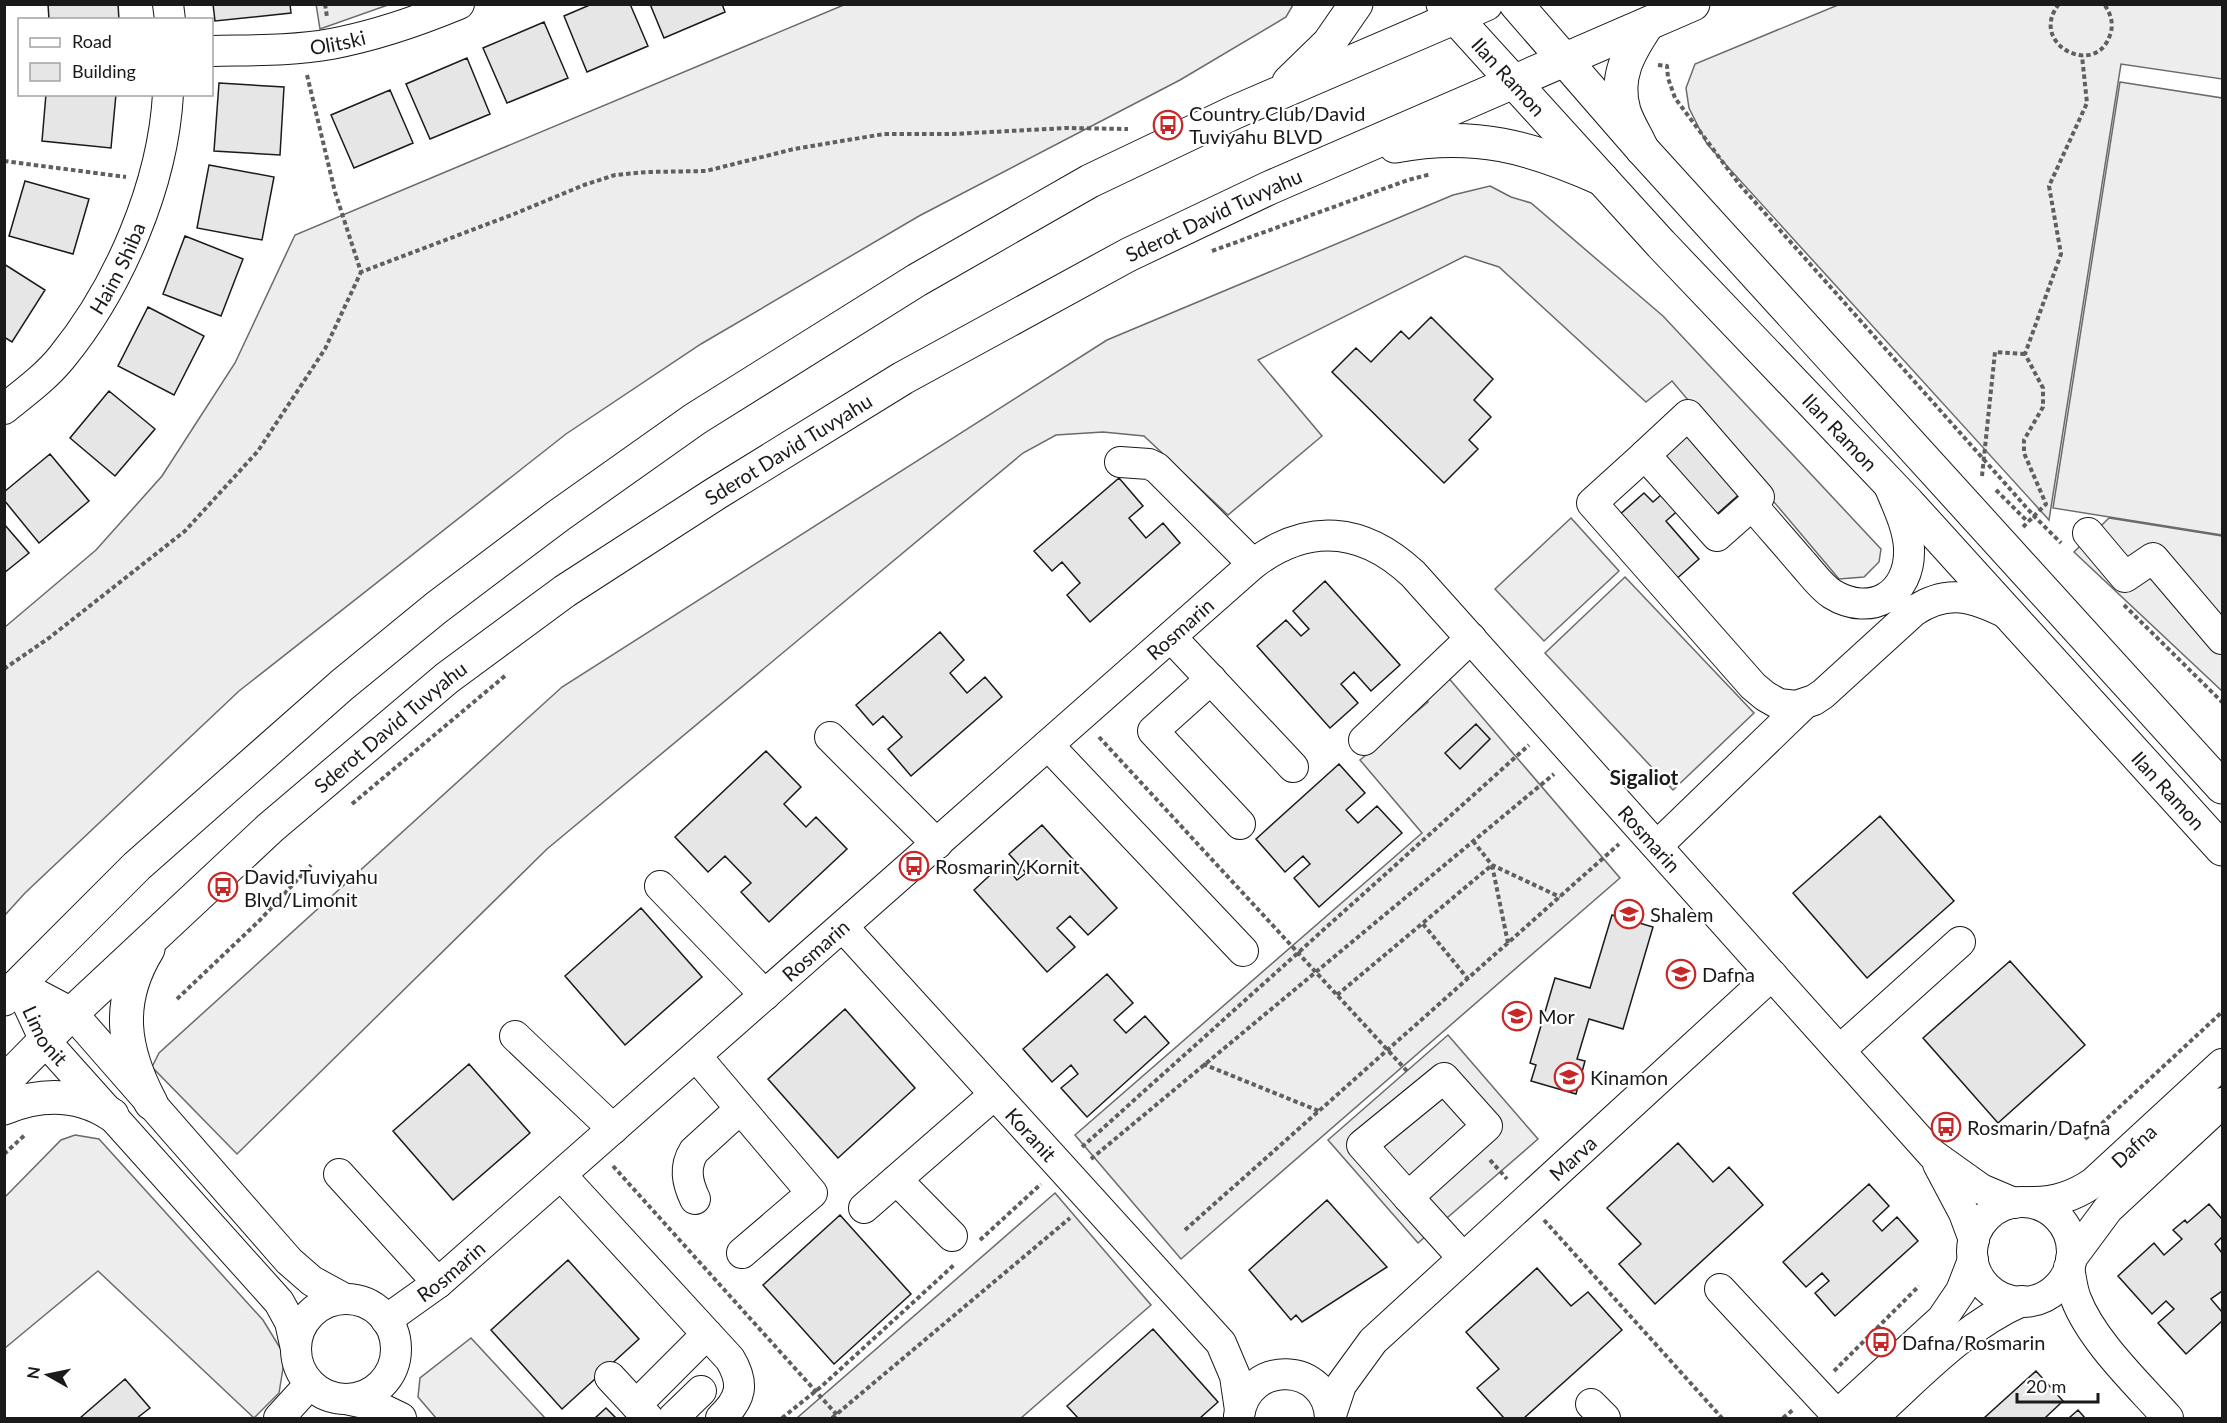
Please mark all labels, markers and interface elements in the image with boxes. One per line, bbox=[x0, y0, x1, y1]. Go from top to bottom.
legend bbox=[18, 18, 213, 96]
street label: Olitski bbox=[308, 25, 368, 59]
text: Road bbox=[72, 30, 112, 52]
street label: Ilan Ramon bbox=[1467, 32, 1551, 121]
text: Building bbox=[72, 60, 136, 82]
place label: Country Club/David Tuviyahu BLVD bbox=[1189, 101, 1365, 148]
bus stop icon: Country Club/David Tuviyahu BLVD bbox=[1152, 109, 1184, 141]
street label: Sderot David Tuvyahu bbox=[1122, 163, 1305, 266]
street label: Haim Shiba bbox=[84, 219, 150, 318]
street label: Sderot David Tuvyahu bbox=[700, 388, 876, 510]
street label: Ilan Ramon bbox=[1798, 388, 1883, 476]
street label: Rosmarin bbox=[1141, 593, 1218, 665]
street label: Sderot David Tuvyahu bbox=[309, 656, 471, 798]
street label: Ilan Ramon bbox=[2127, 746, 2210, 834]
district label: Sigaliot bbox=[1610, 764, 1679, 789]
street label: Rosmarin bbox=[1614, 800, 1686, 877]
bus stop icon: Rosmarin/Kornit bbox=[898, 850, 930, 882]
place label: Rosmarin/Kornit bbox=[935, 854, 1080, 878]
place label: David Tuviyahu Blvd/Limonit bbox=[244, 864, 378, 911]
bus stop icon: David Tuviyahu Blvd/Limonit bbox=[207, 871, 239, 903]
school or university icon: Shalem bbox=[1613, 898, 1645, 930]
place label: Shalem bbox=[1650, 902, 1714, 926]
street label: Rosmarin bbox=[777, 914, 854, 986]
school or university icon: Dafna bbox=[1665, 958, 1697, 990]
place label: Dafna bbox=[1702, 962, 1755, 986]
school or university icon: Mor bbox=[1501, 1000, 1533, 1032]
street label: Limonit bbox=[18, 1002, 73, 1070]
place label: Mor bbox=[1538, 1004, 1576, 1028]
school or university icon: Kinamon bbox=[1553, 1061, 1585, 1093]
place label: Kinamon bbox=[1590, 1065, 1668, 1089]
street label: Koranit bbox=[1001, 1102, 1062, 1166]
bus stop icon: Rosmarin/Dafna bbox=[1930, 1111, 1962, 1143]
place label: Rosmarin/Dafna bbox=[1967, 1115, 2110, 1139]
street label: Dafna bbox=[2106, 1119, 2161, 1172]
street label: Marva bbox=[1544, 1130, 1601, 1186]
street label: Rosmarin bbox=[412, 1236, 489, 1306]
bus stop icon: Dafna/Rosmarin bbox=[1865, 1326, 1897, 1358]
place label: Dafna/Rosmarin bbox=[1902, 1330, 2045, 1354]
north arrow bbox=[18, 1345, 78, 1405]
text: N bbox=[22, 1365, 43, 1380]
scale bar bbox=[2017, 1366, 2098, 1404]
text: 20 m bbox=[2026, 1375, 2066, 1397]

